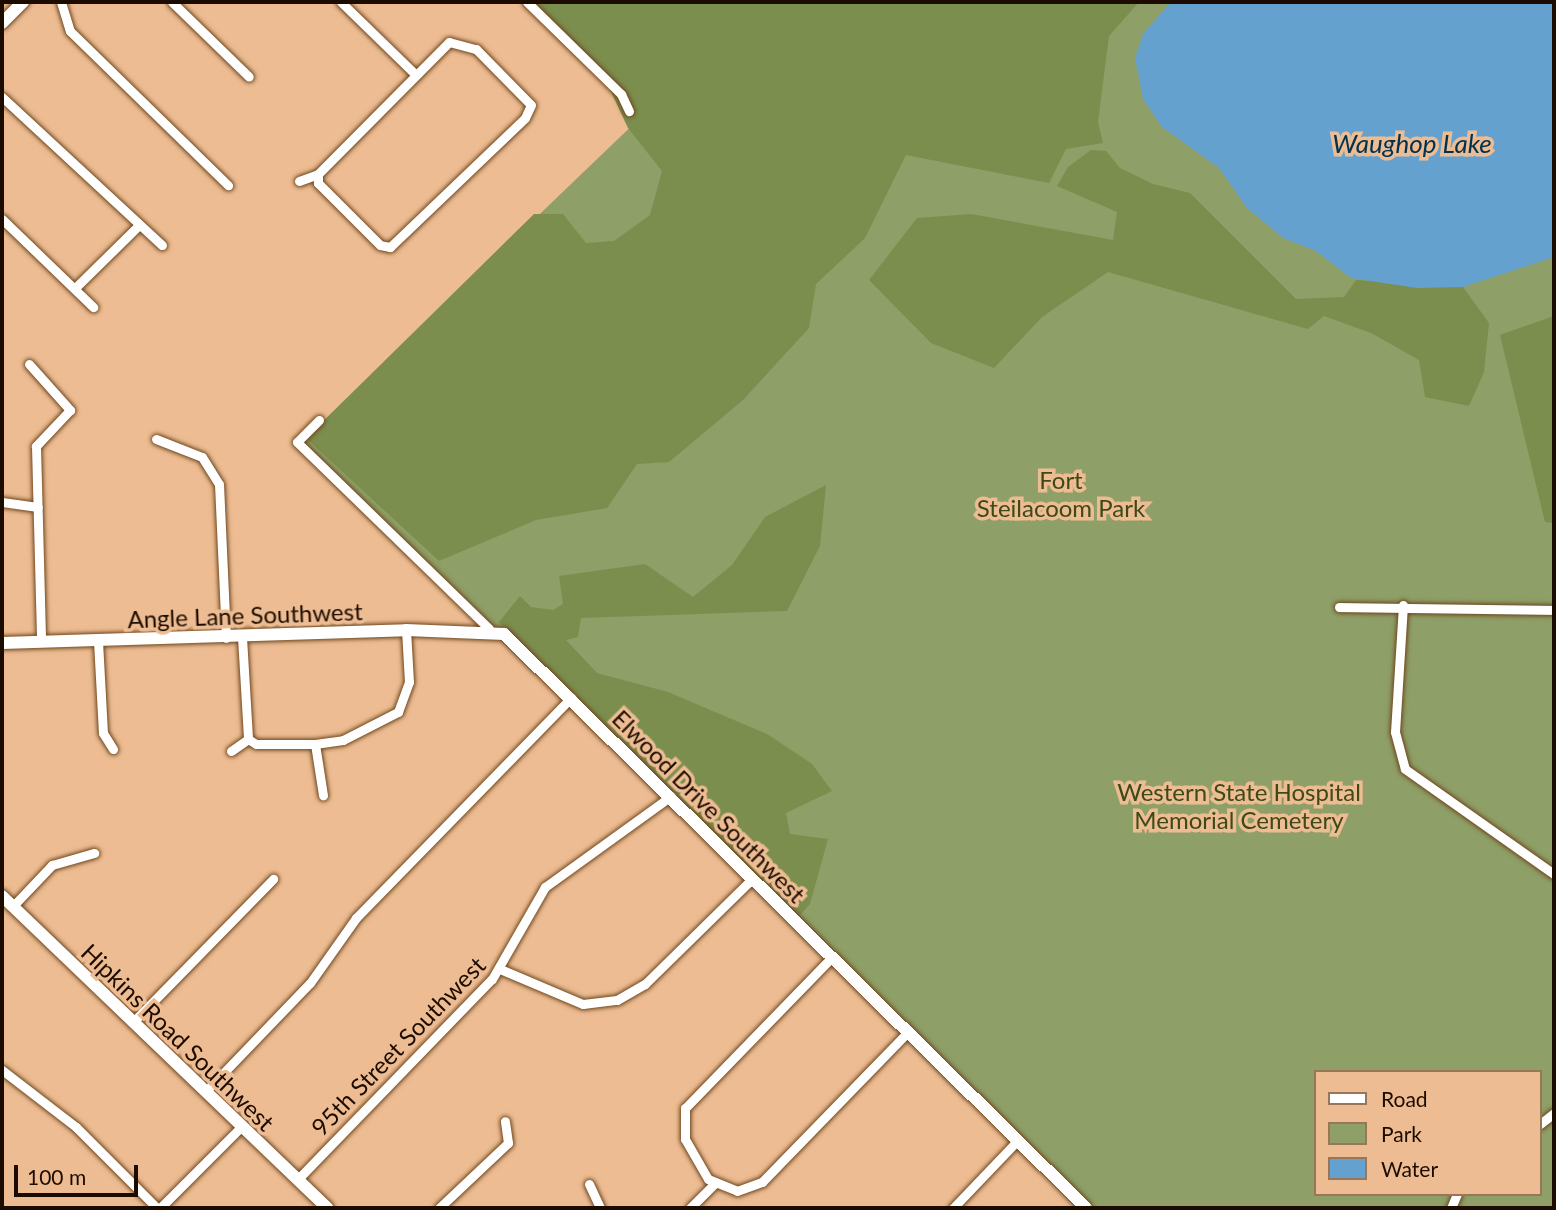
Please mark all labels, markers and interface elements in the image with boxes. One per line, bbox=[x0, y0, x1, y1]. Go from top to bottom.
water label: Waughop Lake bbox=[1332, 128, 1492, 160]
park label: Fort Steilacoom Park bbox=[977, 466, 1145, 522]
street label: Angle Lane Southwest bbox=[127, 597, 363, 633]
street label: Elwood Drive Southwest bbox=[607, 704, 811, 908]
park label: Western State Hospital Memorial Cemetery bbox=[1117, 778, 1361, 834]
street label: Hipkins Road Southwest bbox=[76, 937, 280, 1137]
street label: 95th Street Southwest bbox=[305, 951, 491, 1141]
legend bbox=[1314, 1070, 1542, 1196]
text: Road bbox=[1381, 1086, 1428, 1111]
text: Park bbox=[1381, 1121, 1422, 1146]
scale bar bbox=[18, 1150, 142, 1194]
text: Water bbox=[1381, 1156, 1438, 1181]
text: 100 m bbox=[27, 1164, 86, 1189]

